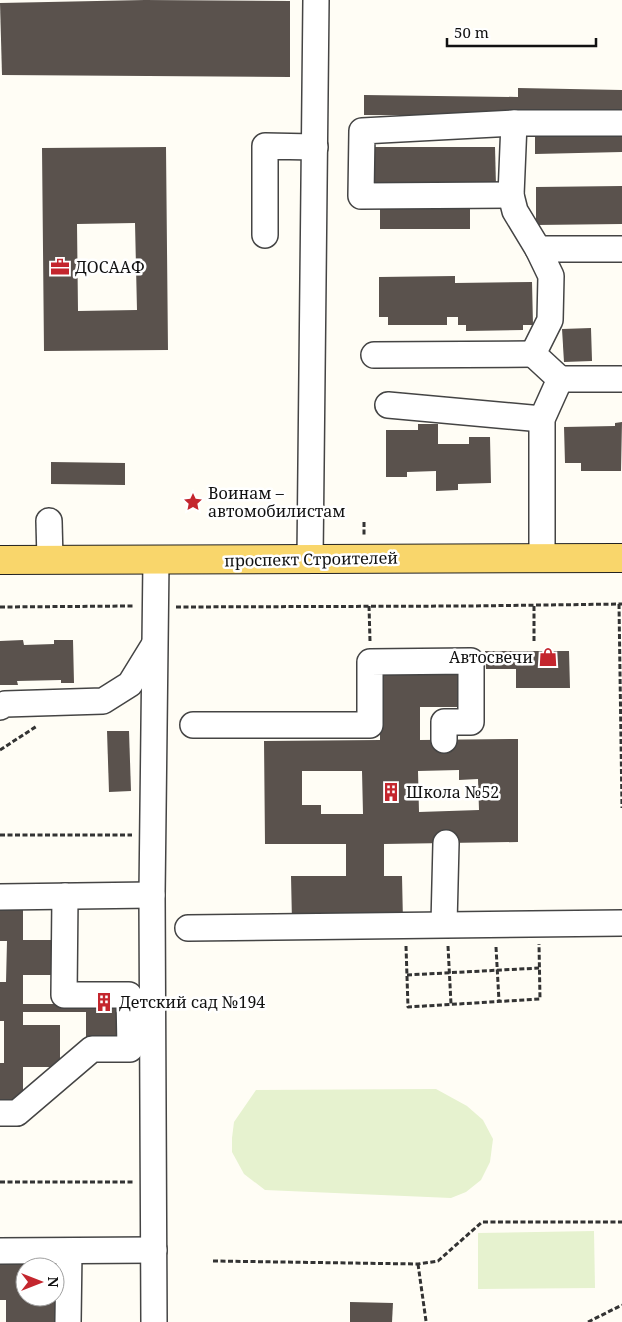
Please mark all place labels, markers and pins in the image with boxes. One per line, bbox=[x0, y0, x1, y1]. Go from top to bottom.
office icon: ДОСААФ bbox=[49, 256, 71, 278]
place label: ДОСААФ bbox=[75, 256, 145, 278]
place label: Воинам – автомобилистам bbox=[208, 482, 346, 522]
place icon: Воинам – автомобилистам bbox=[182, 491, 204, 513]
place label: Автосвечи bbox=[449, 646, 533, 668]
shop icon: Автосвечи bbox=[537, 646, 559, 668]
building icon: Школа №52 bbox=[380, 781, 402, 803]
place label: Школа №52 bbox=[406, 781, 499, 803]
building icon: Детский сад №194 bbox=[93, 991, 115, 1013]
place label: Детский сад №194 bbox=[119, 991, 265, 1013]

